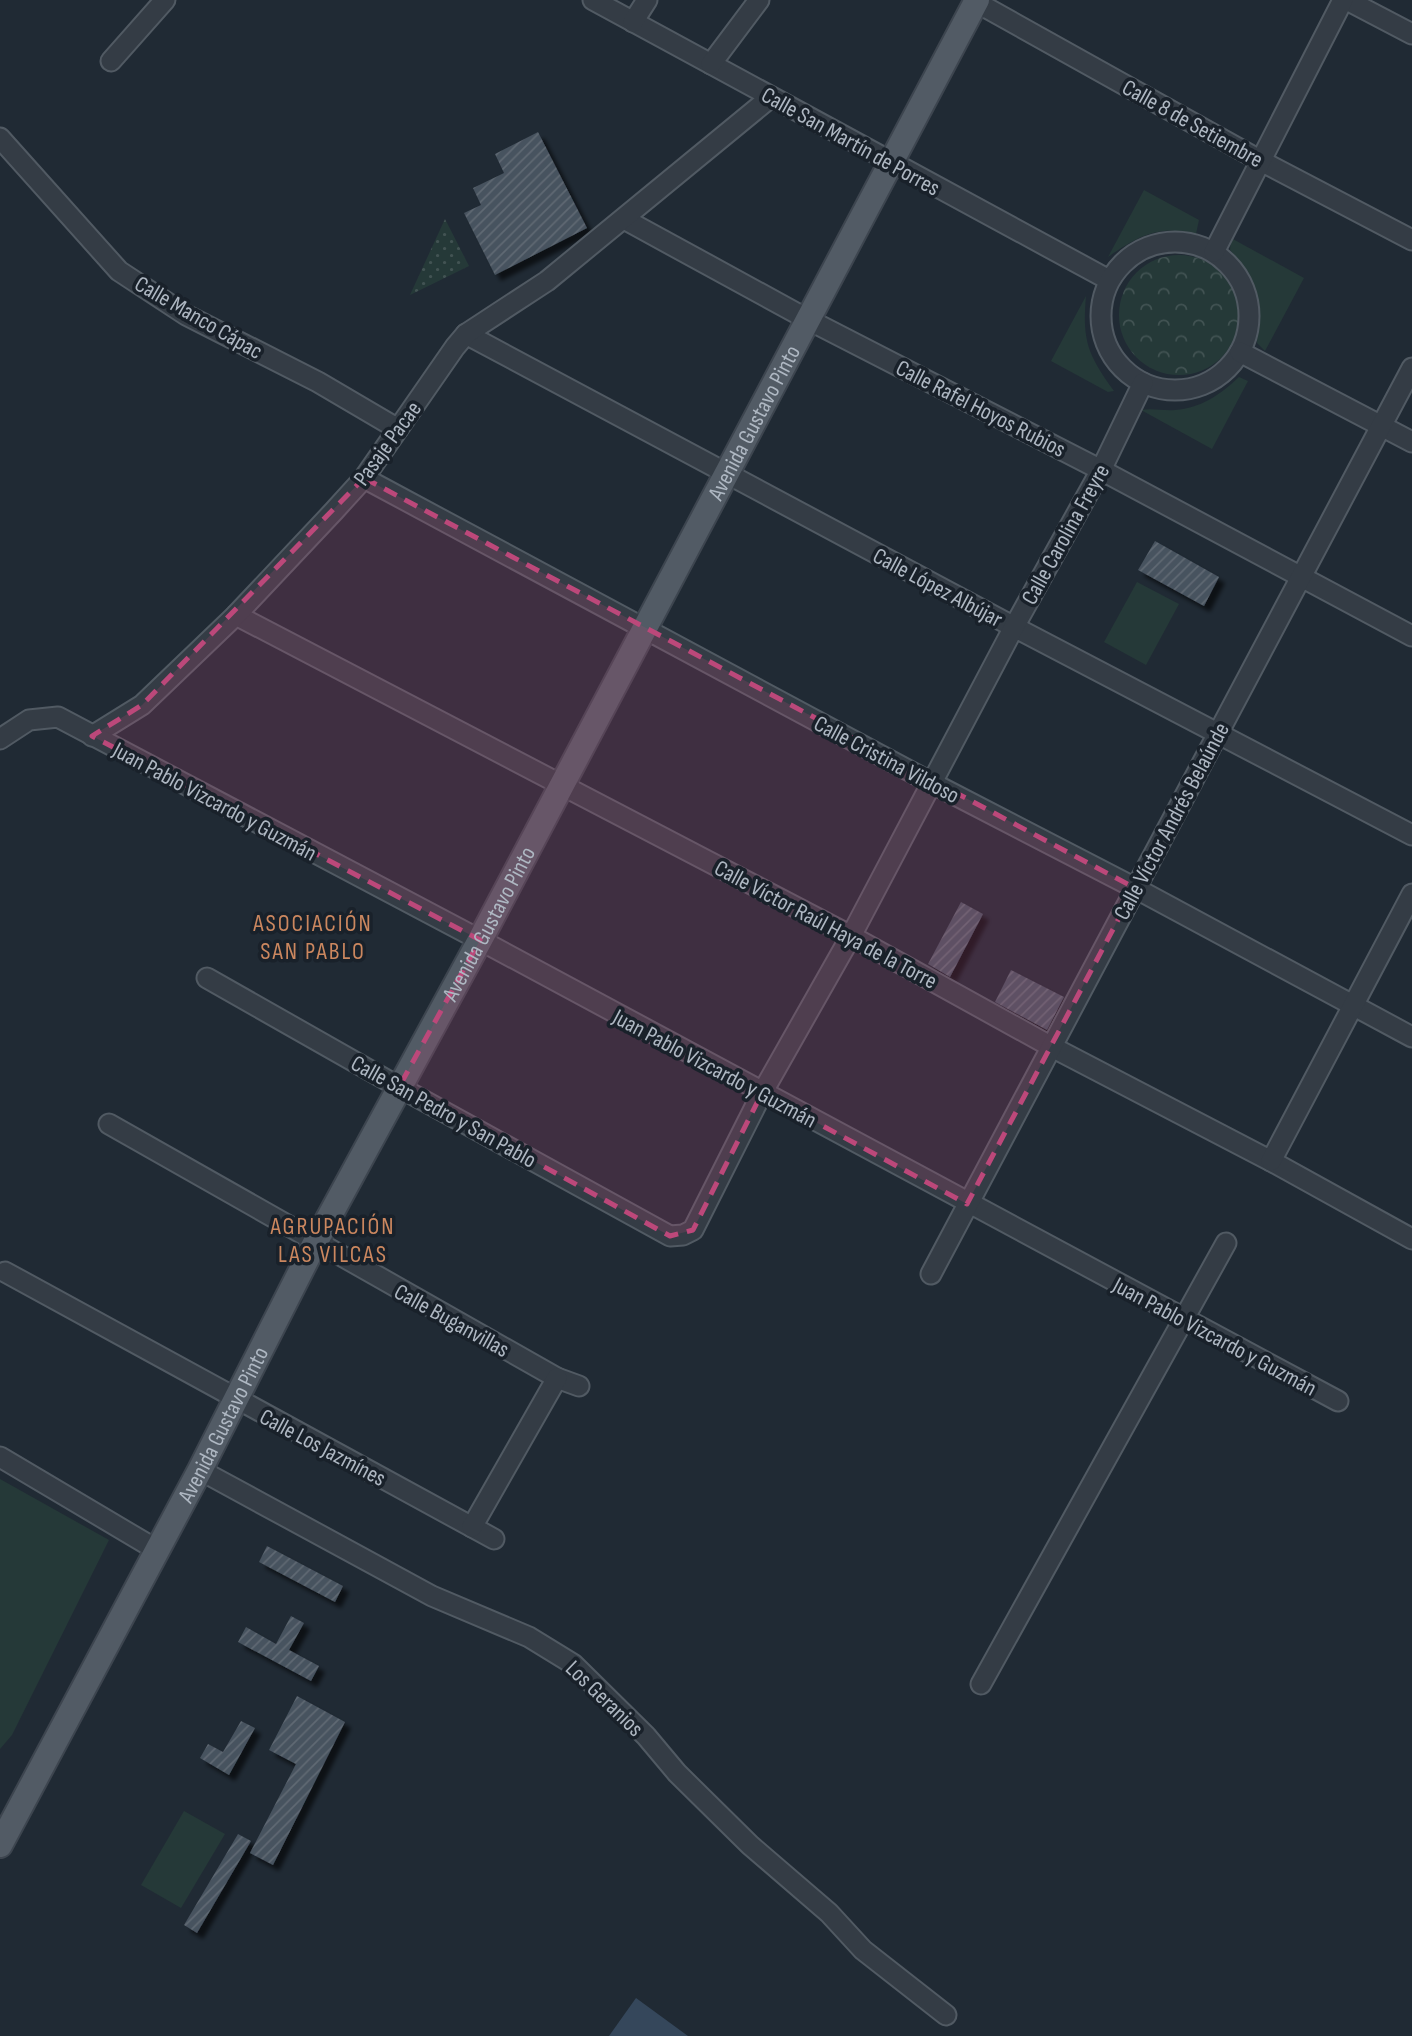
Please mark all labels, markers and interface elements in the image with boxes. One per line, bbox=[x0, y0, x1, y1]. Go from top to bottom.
street label: Calle 8 de Setiembre bbox=[1117, 74, 1268, 174]
street label: Calle San Martín de Porres bbox=[756, 81, 945, 202]
street label: Calle Manco Cápac bbox=[130, 270, 267, 366]
street label: Avenida Gustavo Pinto bbox=[702, 341, 807, 506]
street label: Calle Rafel Hoyos Rubios bbox=[891, 354, 1070, 464]
street label: Pasaje Pacae bbox=[348, 396, 428, 491]
street label: Calle Carolina Freyre bbox=[1016, 459, 1116, 610]
street label: Calle López Albújar bbox=[868, 542, 1007, 634]
street label: Calle Cristina Vildoso bbox=[809, 710, 964, 810]
street label: Calle Víctor Andrés Belaúnde bbox=[1108, 718, 1236, 925]
street label: Juan Pablo Vizcardo y Guzmán bbox=[107, 736, 321, 867]
street label: Avenida Gustavo Pinto bbox=[436, 842, 542, 1007]
street label: Calle Víctor Raúl Haya de la Torre bbox=[709, 854, 942, 996]
district label: ASOCIACIÓN SAN PABLO bbox=[252, 909, 373, 966]
street label: Juan Pablo Vizcardo y Guzmán bbox=[607, 1003, 821, 1134]
street label: Calle San Pedro y San Pablo bbox=[346, 1049, 541, 1174]
district label: AGRUPACIÓN LAS VILCAS bbox=[269, 1212, 396, 1269]
street label: Juan Pablo Vizcardo y Guzmán bbox=[1107, 1271, 1321, 1402]
street label: Calle Buganvillas bbox=[389, 1278, 514, 1364]
street label: Avenida Gustavo Pinto bbox=[172, 1342, 275, 1508]
street label: Calle Los Jazmínes bbox=[255, 1403, 390, 1493]
street label: Los Geranios bbox=[560, 1655, 649, 1743]

